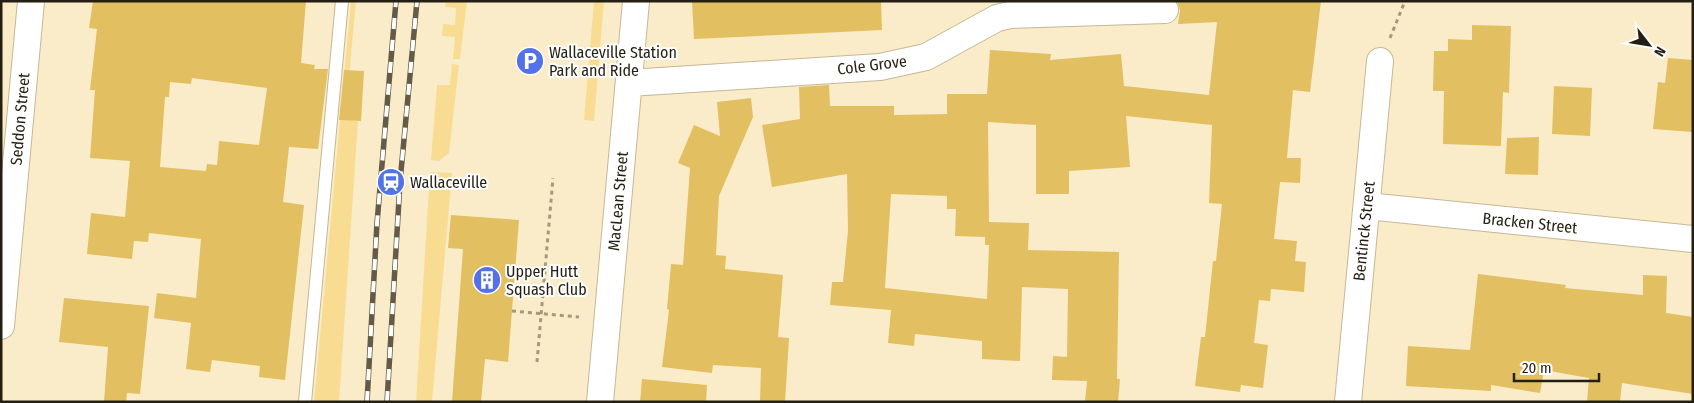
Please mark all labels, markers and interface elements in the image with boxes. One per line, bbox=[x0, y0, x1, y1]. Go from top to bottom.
north arrow bbox=[1624, 20, 1674, 70]
place label: Wallaceville Station Park and Ride bbox=[549, 43, 677, 80]
text: N bbox=[1650, 43, 1669, 59]
parking icon: Wallaceville Station Park and Ride bbox=[515, 46, 545, 76]
street label: Cole Grove bbox=[836, 51, 908, 79]
street label: Seddon Street bbox=[6, 71, 34, 166]
street label: MacLean Street bbox=[604, 150, 632, 252]
station icon: Wallaceville bbox=[376, 167, 406, 197]
place label: Wallaceville bbox=[410, 173, 487, 192]
street label: Bentinck Street bbox=[1349, 179, 1379, 282]
street label: Bracken Street bbox=[1482, 209, 1579, 238]
place label: Upper Hutt Squash Club bbox=[506, 262, 587, 299]
building icon: Upper Hutt Squash Club bbox=[472, 265, 502, 295]
scale bar bbox=[1514, 350, 1599, 382]
text: 20 m bbox=[1522, 359, 1552, 377]

